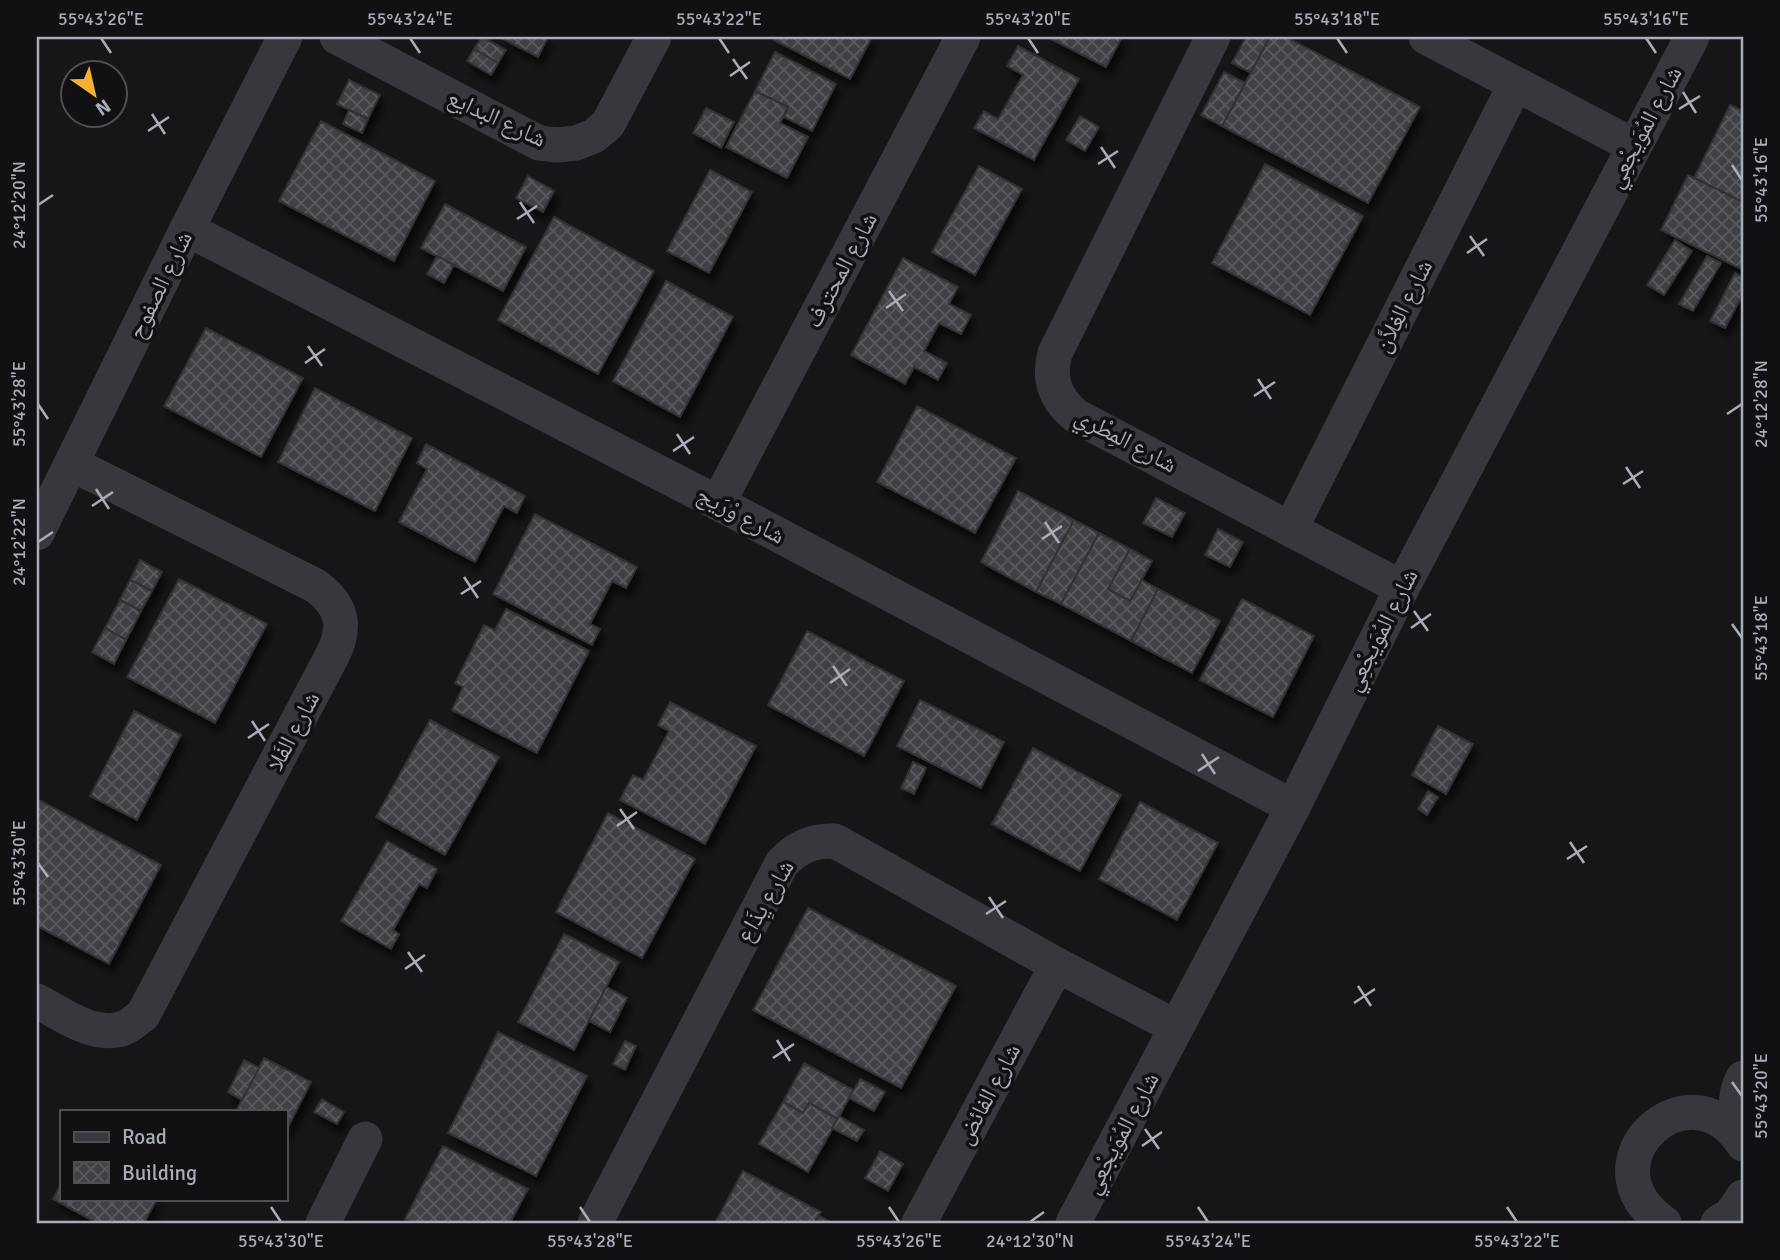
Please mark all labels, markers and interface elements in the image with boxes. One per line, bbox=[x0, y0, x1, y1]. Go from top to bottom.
text: 55°43'26"E bbox=[58, 8, 144, 30]
text: 55°43'24"E bbox=[367, 8, 453, 30]
text: 55°43'22"E bbox=[676, 8, 762, 30]
text: 55°43'20"E bbox=[985, 8, 1071, 30]
text: 55°43'18"E bbox=[1294, 8, 1380, 30]
text: 55°43'16"E bbox=[1603, 8, 1689, 30]
north arrow bbox=[60, 60, 130, 130]
street label: شارع المُوَيجْعِي bbox=[1599, 61, 1692, 195]
street label: شارع البدايع bbox=[443, 82, 551, 154]
text: N bbox=[91, 94, 115, 121]
text: 55°43'16"E bbox=[1750, 137, 1772, 223]
text: 24°12'20"N bbox=[8, 161, 30, 249]
street label: شارع المحترف bbox=[798, 207, 884, 333]
street label: شارع الصفوح bbox=[121, 226, 199, 344]
street label: شارع الغِلاَّن bbox=[1367, 254, 1439, 358]
text: 24°12'28"N bbox=[1750, 360, 1772, 448]
text: 55°43'28"E bbox=[8, 361, 30, 447]
street label: شارع المِطْرِي bbox=[1068, 401, 1182, 483]
street label: شارع وْرَيج bbox=[692, 479, 790, 551]
text: 24°12'22"N bbox=[8, 498, 30, 586]
street label: شارع المُوَيجْعِي bbox=[1337, 564, 1428, 698]
text: 55°43'18"E bbox=[1750, 595, 1772, 681]
street label: شارع الفَلا bbox=[260, 686, 326, 776]
text: 55°43'30"E bbox=[8, 820, 30, 906]
street label: شارع يِذَاع bbox=[729, 854, 802, 949]
street label: شارع الفائض bbox=[949, 1038, 1027, 1150]
text: 55°43'20"E bbox=[1750, 1053, 1772, 1139]
street label: شارع المُوَيجْعِي bbox=[1076, 1067, 1169, 1201]
legend bbox=[60, 1110, 287, 1200]
text: Road bbox=[122, 1124, 167, 1150]
text: Building bbox=[122, 1160, 197, 1186]
text: 55°43'30"E bbox=[238, 1230, 324, 1252]
text: 55°43'28"E bbox=[547, 1230, 633, 1252]
text: 55°43'26"E bbox=[856, 1230, 942, 1252]
text: 24°12'30"N bbox=[986, 1230, 1074, 1252]
text: 55°43'24"E bbox=[1165, 1230, 1251, 1252]
text: 55°43'22"E bbox=[1474, 1230, 1560, 1252]

